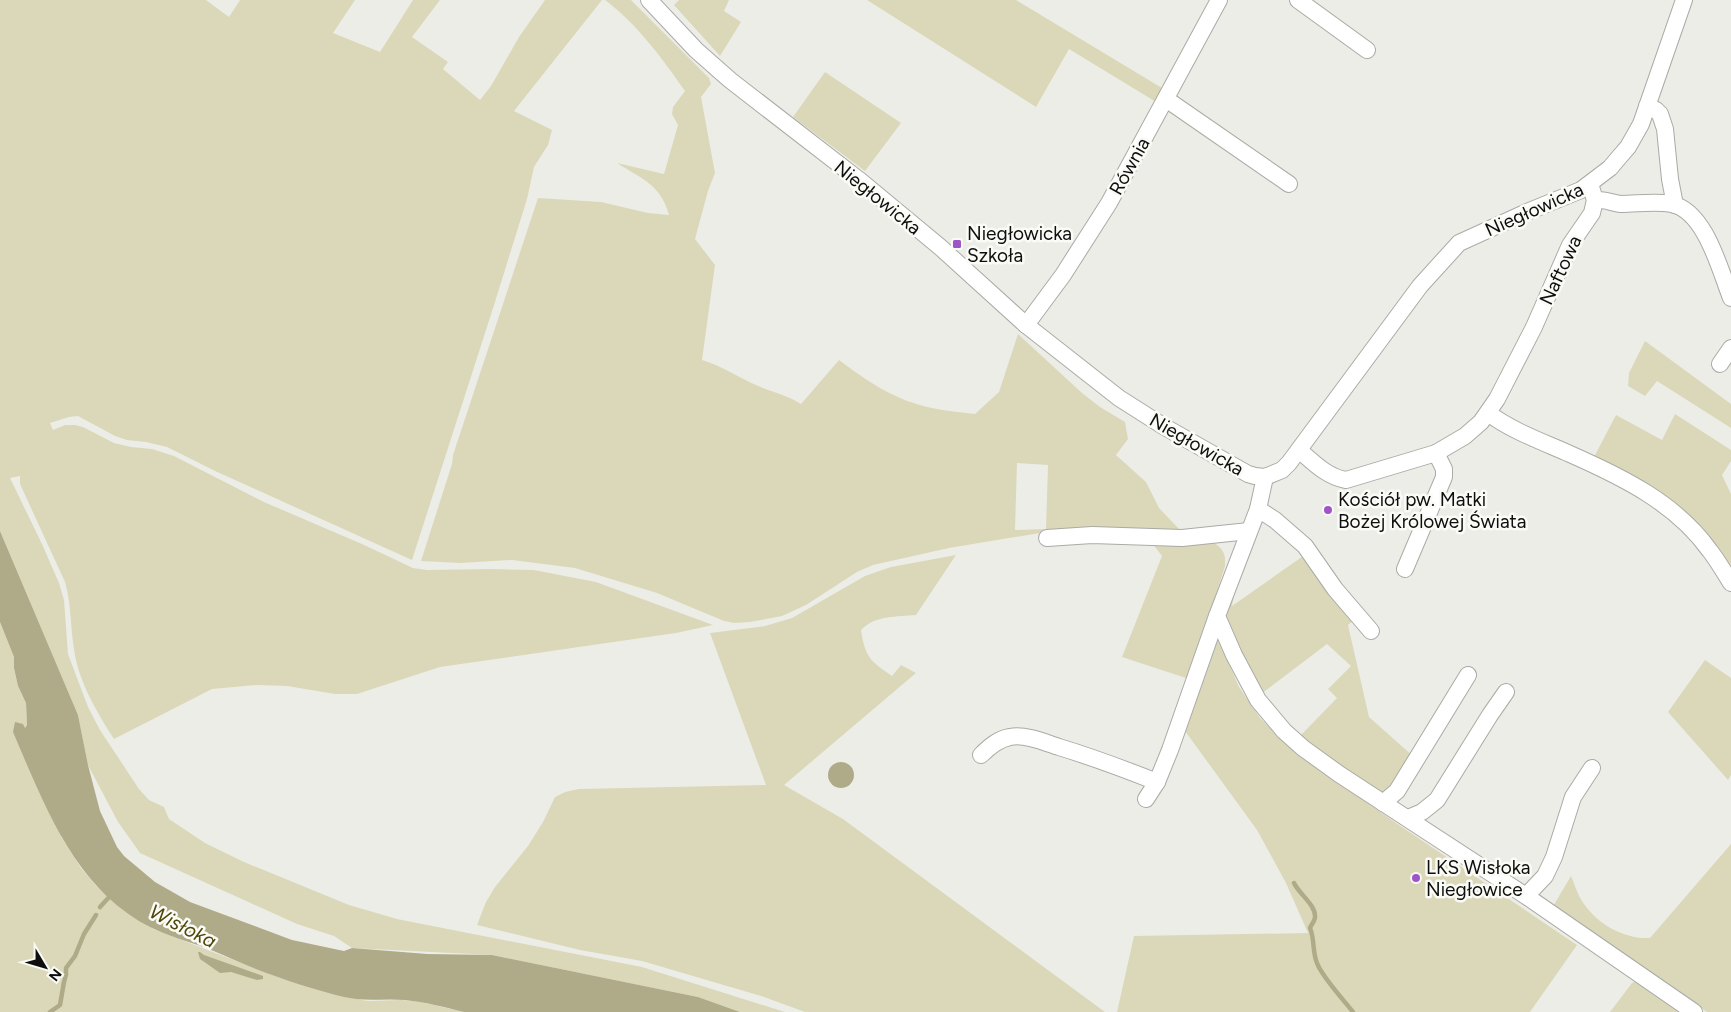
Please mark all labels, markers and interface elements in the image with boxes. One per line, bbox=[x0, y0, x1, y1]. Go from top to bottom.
street label: Równia bbox=[1104, 133, 1155, 199]
street label: Niegłowicka bbox=[830, 155, 926, 239]
street label: Niegłowicka bbox=[1482, 178, 1587, 241]
place label: Niegłowicka Szkoła bbox=[967, 222, 1072, 267]
street label: Naftowa bbox=[1534, 232, 1586, 308]
marker: Niegłowicka Szkoła bbox=[951, 238, 963, 250]
street label: Niegłowicka bbox=[1146, 408, 1248, 481]
place label: Kościół pw. Matki Bożej Królowej Świata bbox=[1338, 488, 1526, 533]
marker: Kościół pw. Matki Bożej Królowej Świata bbox=[1322, 504, 1334, 516]
place label: LKS Wisłoka Niegłowice bbox=[1426, 856, 1530, 901]
marker: LKS Wisłoka Niegłowice bbox=[1410, 872, 1422, 884]
water label: Wisłoka bbox=[146, 899, 221, 953]
north arrow bbox=[20, 942, 70, 992]
text: N bbox=[45, 965, 65, 984]

